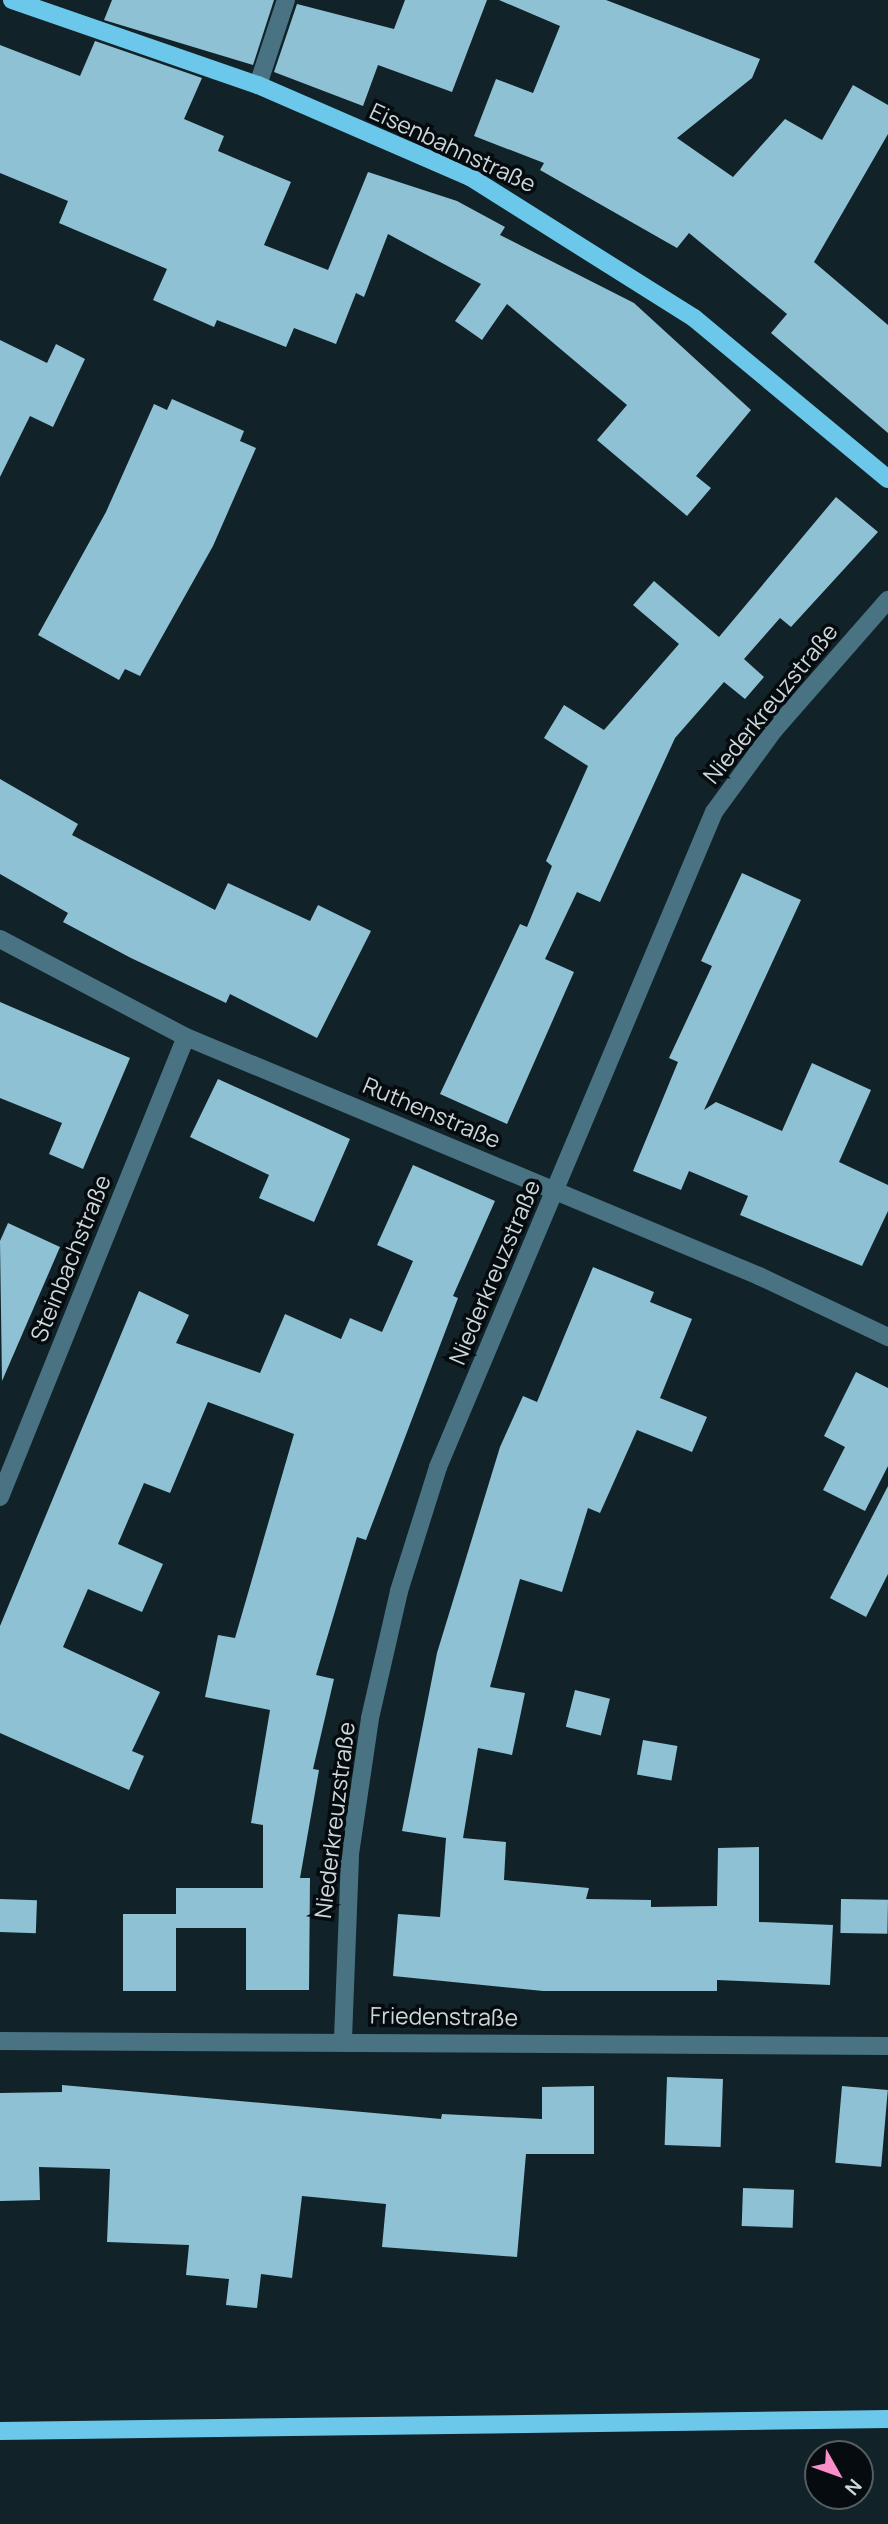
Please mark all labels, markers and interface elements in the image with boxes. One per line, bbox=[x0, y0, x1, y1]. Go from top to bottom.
street label: Eisenbahnstraße bbox=[366, 96, 540, 198]
street label: Niederkreuzstraße bbox=[697, 617, 843, 789]
street label: Ruthenstraße bbox=[359, 1071, 505, 1153]
street label: Steinbachstraße bbox=[24, 1171, 116, 1345]
street label: Niederkreuzstraße bbox=[443, 1176, 545, 1368]
street label: Niederkreuzstraße bbox=[308, 1720, 360, 1920]
street label: Friedenstraße bbox=[370, 2001, 518, 2031]
north arrow bbox=[804, 2440, 874, 2510]
text: N bbox=[839, 2474, 868, 2501]

